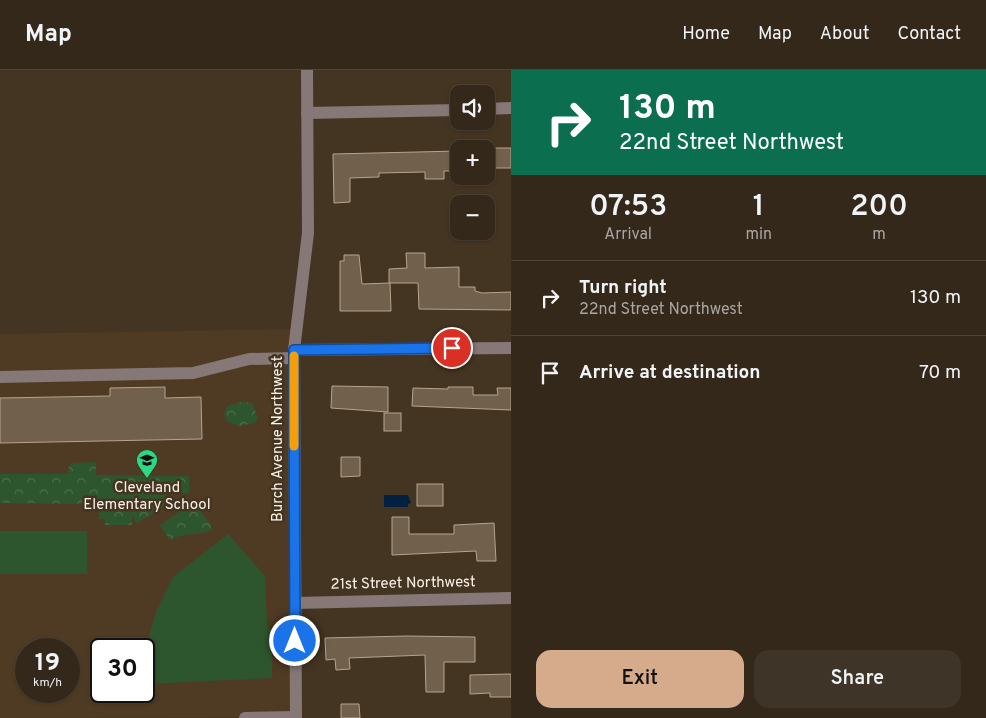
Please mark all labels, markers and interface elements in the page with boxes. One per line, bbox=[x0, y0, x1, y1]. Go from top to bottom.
text: Map bbox=[25, 20, 72, 50]
text: Home bbox=[682, 23, 730, 46]
text: Map bbox=[758, 23, 792, 46]
text: About bbox=[820, 23, 869, 46]
text: Contact bbox=[897, 23, 961, 46]
map controls bbox=[450, 85, 495, 240]
button: sound bbox=[450, 85, 495, 130]
text: 130 m bbox=[619, 87, 716, 131]
icon: right bbox=[536, 90, 601, 155]
text: 22nd Street Northwest bbox=[619, 130, 844, 157]
button: + bbox=[450, 140, 495, 185]
text: 07:53 bbox=[589, 189, 667, 226]
text: 1 bbox=[753, 189, 765, 226]
text: 200 bbox=[850, 189, 908, 226]
button: − bbox=[450, 195, 495, 240]
text: Arrival bbox=[604, 225, 652, 245]
text: min bbox=[745, 225, 772, 245]
text: m bbox=[872, 225, 886, 245]
text: Turn right bbox=[579, 276, 667, 300]
icon: right bbox=[536, 284, 564, 312]
text: 130 m bbox=[910, 286, 961, 310]
text: 22nd Street Northwest bbox=[579, 300, 743, 320]
pin bbox=[431, 327, 473, 369]
icon: arrive bbox=[438, 334, 466, 362]
street label: Burch Avenue Northwest bbox=[269, 356, 288, 522]
icon: arrive bbox=[536, 359, 564, 387]
text: Arrive at destination bbox=[579, 361, 760, 385]
text: 70 m bbox=[919, 361, 961, 385]
school or university icon: Cleveland Elementary School bbox=[135, 448, 159, 479]
place label: Cleveland Elementary School bbox=[83, 479, 211, 515]
street label: 21st Street Northwest bbox=[330, 573, 476, 595]
position arrow bbox=[268, 614, 320, 666]
speed limit sign: 30 bbox=[90, 638, 155, 703]
text: 19 bbox=[35, 648, 60, 680]
button: Exit bbox=[536, 650, 744, 708]
button: Share bbox=[754, 650, 961, 708]
text: km/h bbox=[33, 675, 62, 691]

